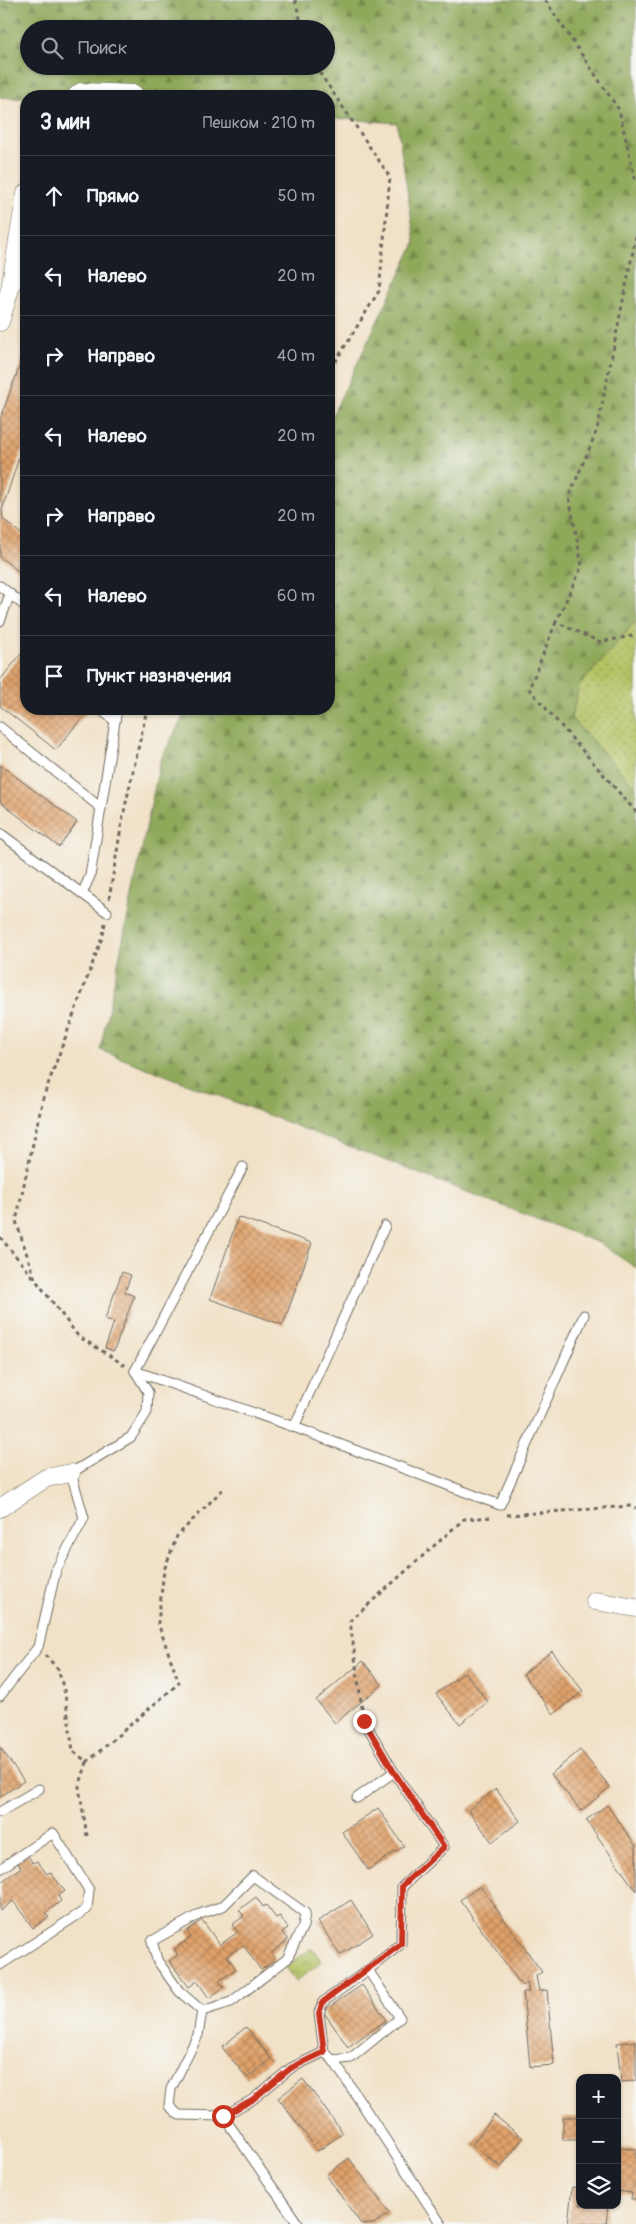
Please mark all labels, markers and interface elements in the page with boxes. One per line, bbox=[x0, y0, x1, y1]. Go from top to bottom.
search box bbox=[20, 20, 335, 75]
icon: search bbox=[38, 34, 66, 62]
text: Поиск bbox=[78, 36, 128, 60]
text: 3 мин bbox=[40, 109, 90, 136]
text: Пешком · 210 m bbox=[203, 113, 315, 133]
icon: ahead bbox=[40, 182, 68, 210]
text: Прямо bbox=[87, 184, 139, 208]
text: 50 m bbox=[278, 186, 315, 206]
icon: left bbox=[40, 262, 68, 290]
text: Налево bbox=[87, 264, 147, 288]
text: 20 m bbox=[277, 266, 315, 286]
icon: right bbox=[40, 342, 68, 370]
text: Направо bbox=[87, 344, 155, 368]
text: 40 m bbox=[277, 346, 315, 366]
icon: left bbox=[40, 422, 68, 450]
text: Налево bbox=[87, 424, 147, 448]
text: 20 m bbox=[277, 426, 315, 446]
icon: right bbox=[40, 502, 68, 530]
text: Направо bbox=[87, 504, 155, 528]
text: 20 m bbox=[277, 506, 315, 526]
icon: left bbox=[40, 582, 68, 610]
text: Налево bbox=[87, 584, 147, 608]
text: 60 m bbox=[277, 586, 315, 606]
icon: arrive bbox=[40, 662, 68, 690]
text: Пункт назначения bbox=[87, 664, 231, 688]
route end bbox=[353, 1710, 376, 1733]
map controls bbox=[576, 2074, 621, 2209]
button: + bbox=[576, 2074, 621, 2119]
route start bbox=[212, 2105, 235, 2128]
button: − bbox=[576, 2119, 621, 2164]
button: layers bbox=[576, 2164, 621, 2209]

